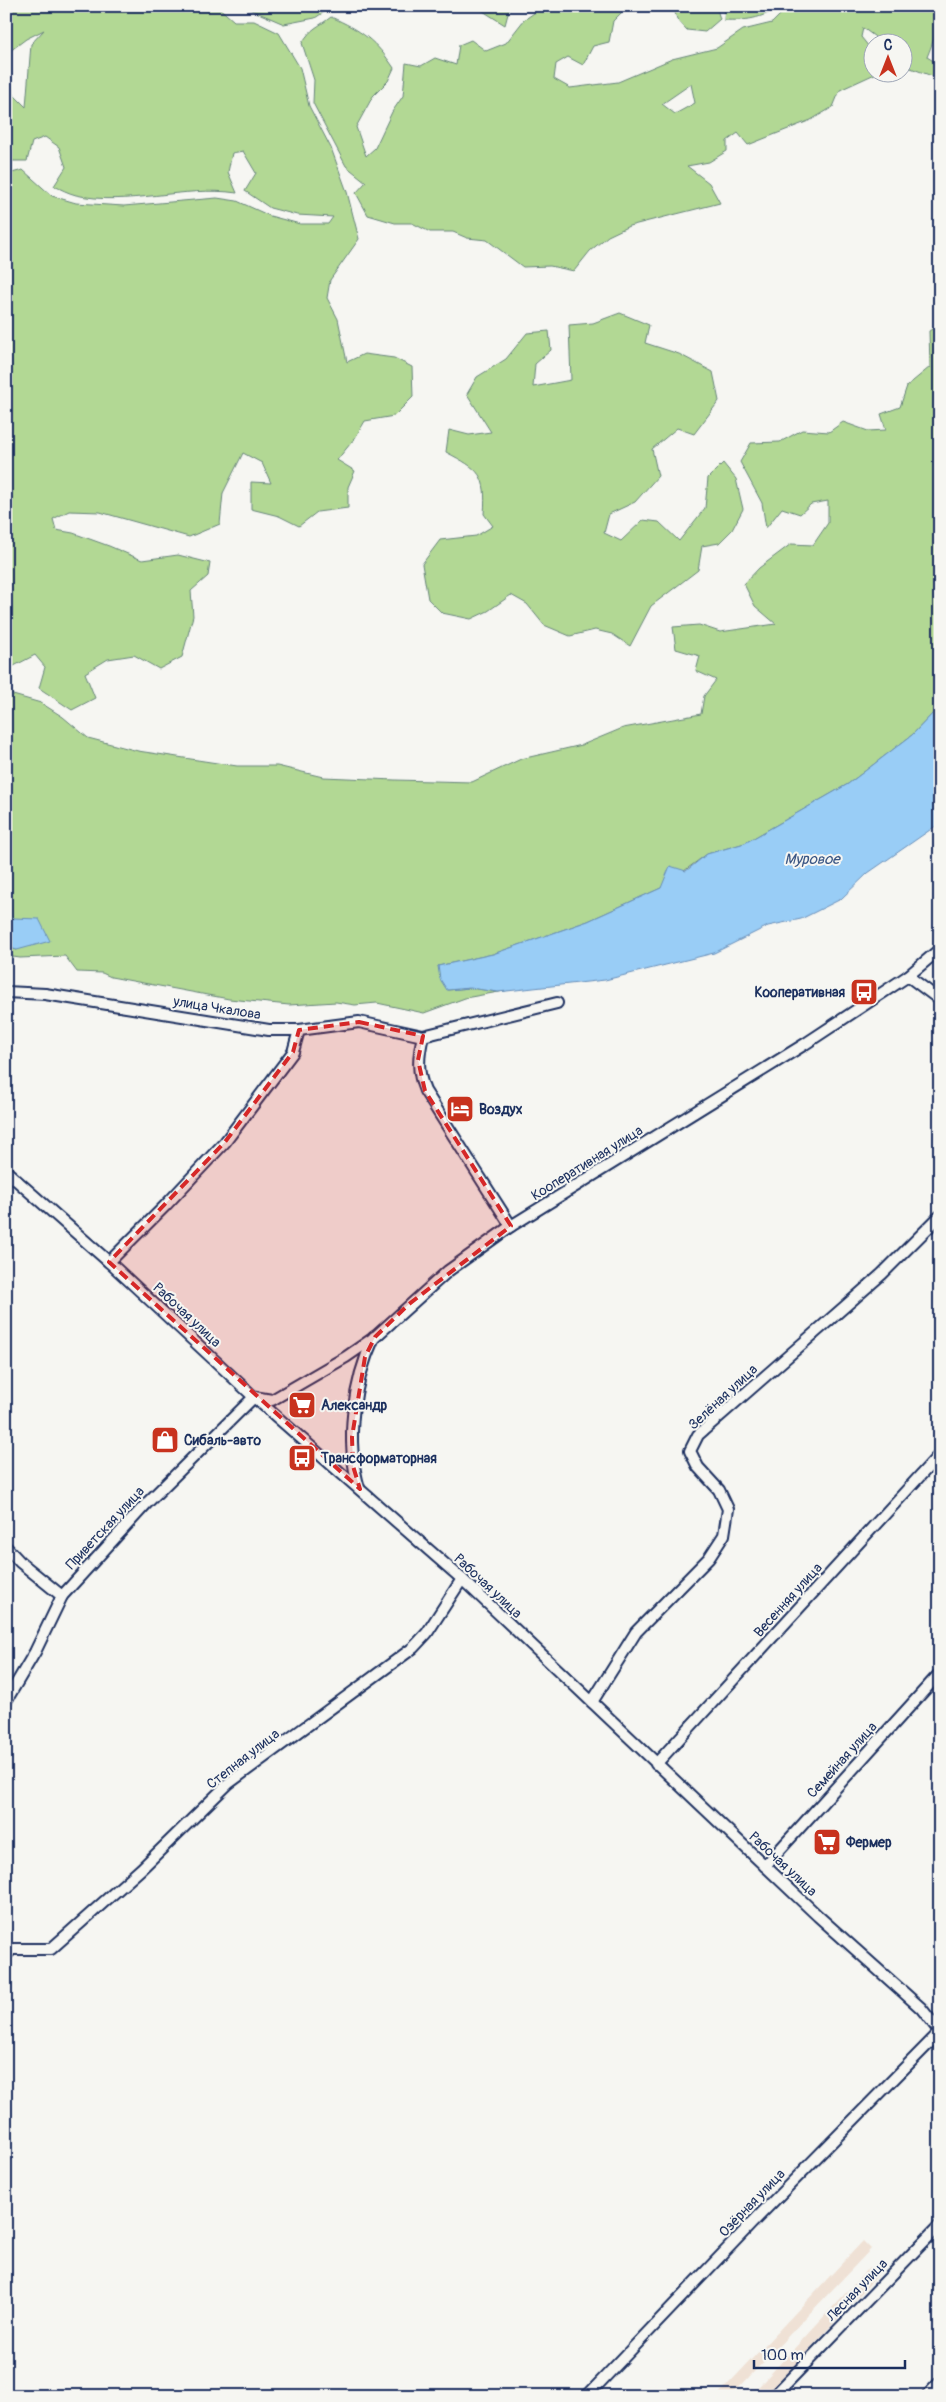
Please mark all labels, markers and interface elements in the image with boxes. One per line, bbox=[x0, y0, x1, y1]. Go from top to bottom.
north arrow bbox=[864, 32, 914, 82]
text: С bbox=[884, 37, 893, 54]
water label: Муровое bbox=[784, 850, 841, 869]
bus stop icon: Кооперативная bbox=[849, 977, 879, 1007]
place label: Кооперативная bbox=[755, 984, 845, 1001]
street label: улица Чкалова bbox=[171, 993, 262, 1023]
hotel icon: Воздух bbox=[445, 1094, 475, 1124]
place label: Воздух bbox=[479, 1101, 523, 1118]
street label: Кооперативная улица bbox=[528, 1122, 646, 1204]
street label: Рабочая улица bbox=[150, 1279, 224, 1351]
street label: Зелёная улица bbox=[685, 1361, 761, 1433]
supermarket icon: Александр bbox=[287, 1390, 317, 1420]
place label: Александр bbox=[321, 1397, 388, 1414]
shop icon: Сибаль-авто bbox=[150, 1425, 180, 1455]
place label: Сибаль-авто bbox=[184, 1432, 262, 1449]
bus stop icon: Трансформаторная bbox=[287, 1443, 317, 1473]
place label: Трансформаторная bbox=[320, 1450, 437, 1467]
street label: Приветская улица bbox=[62, 1483, 148, 1573]
street label: Рабочая улица bbox=[451, 1550, 525, 1622]
street label: Весенняя улица bbox=[750, 1559, 826, 1641]
street label: Семейная улица bbox=[803, 1719, 881, 1801]
street label: Степная улица bbox=[203, 1725, 283, 1793]
supermarket icon: Фермер bbox=[812, 1827, 842, 1857]
street label: Рабочая улица bbox=[746, 1828, 820, 1900]
place label: Фермер bbox=[845, 1834, 892, 1851]
street label: Озёрная улица bbox=[715, 2166, 789, 2240]
street label: Лесная улица bbox=[822, 2255, 891, 2326]
scale bar bbox=[754, 2337, 905, 2369]
text: 100 m bbox=[761, 2346, 804, 2365]

